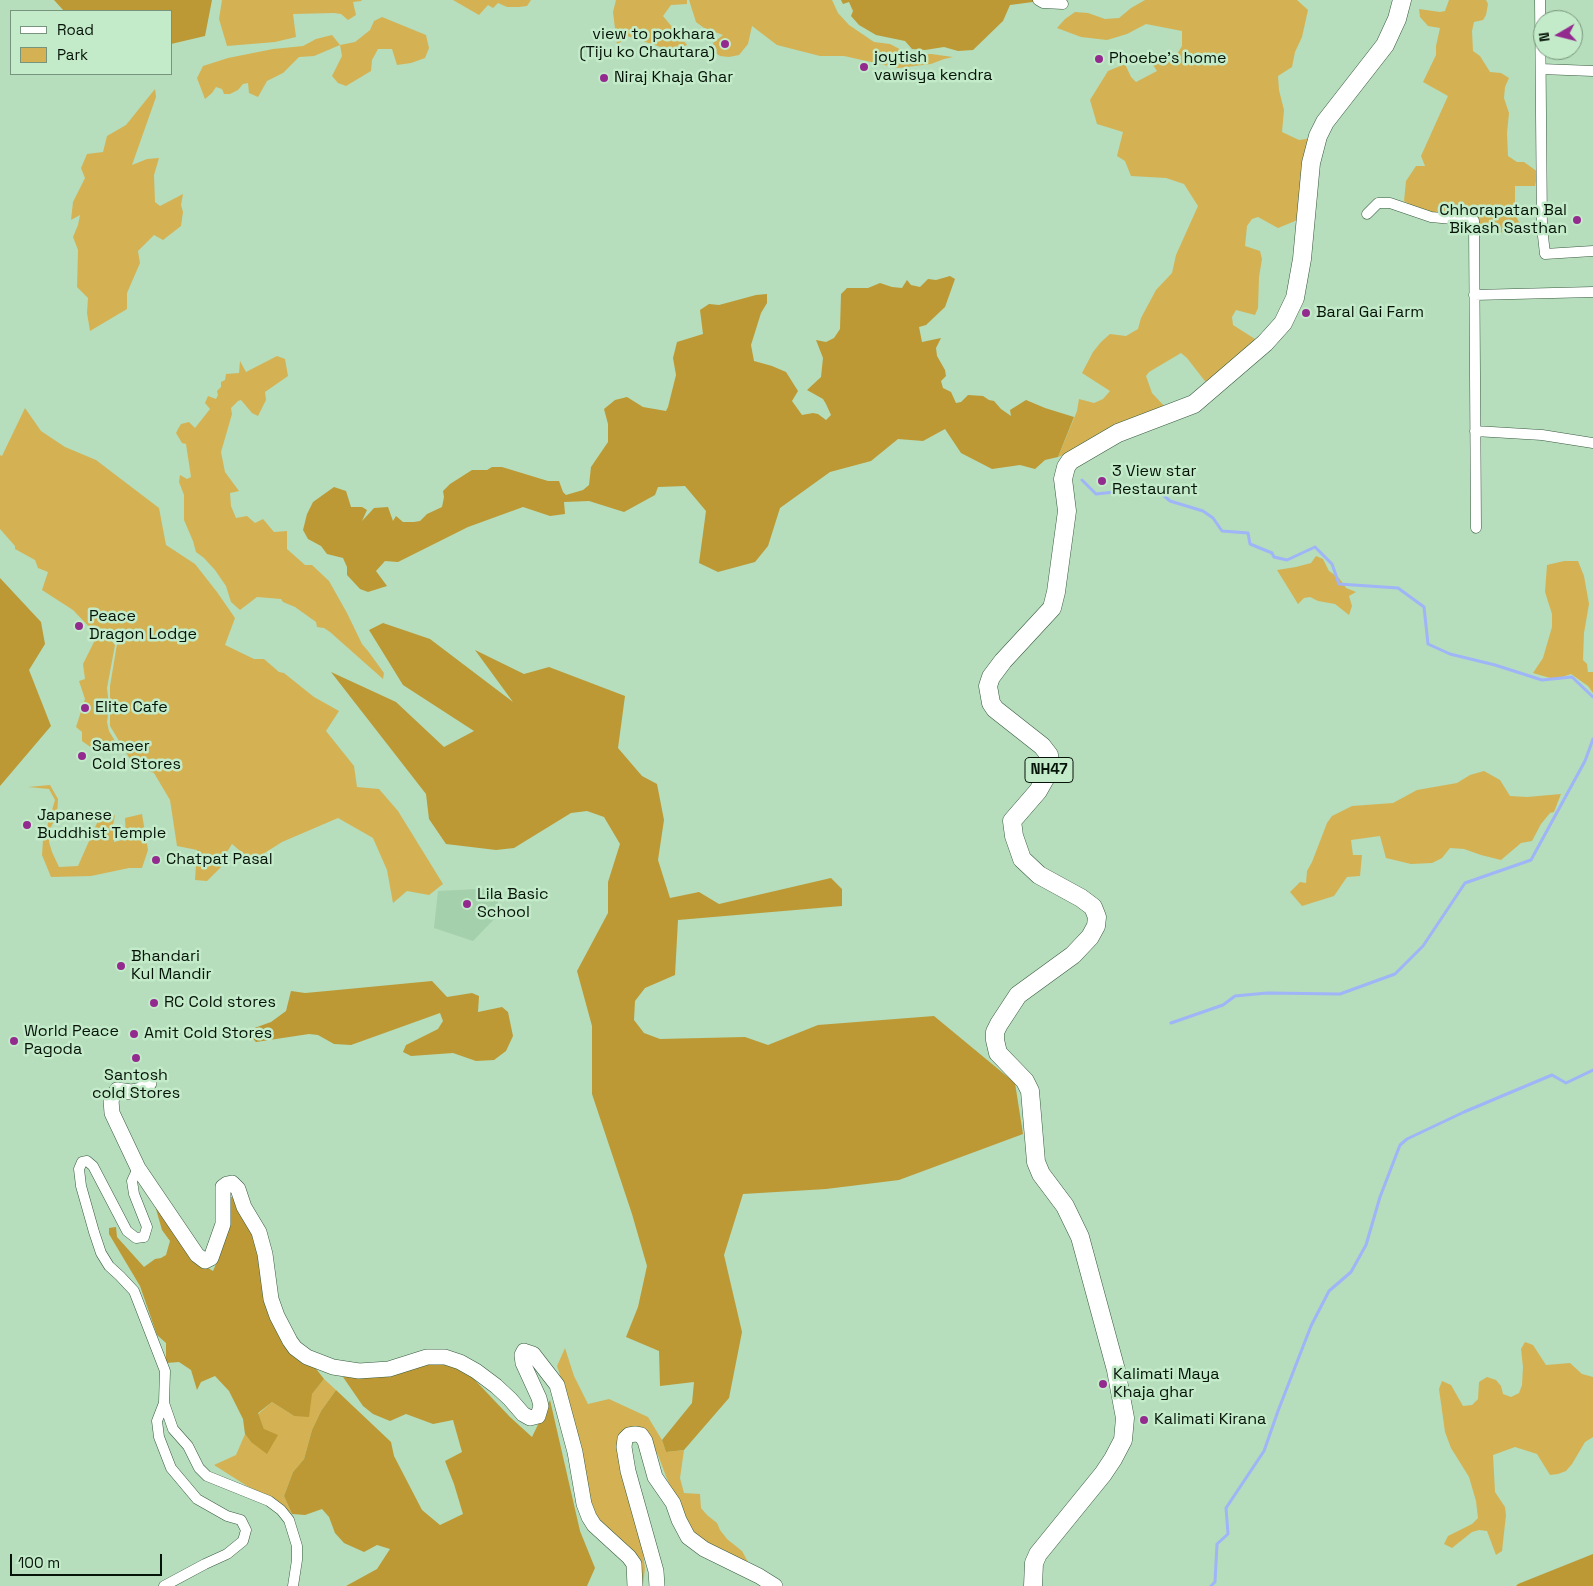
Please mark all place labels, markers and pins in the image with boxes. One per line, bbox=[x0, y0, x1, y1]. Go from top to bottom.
place label: view to pokhara (Tiju ko Chautara) bbox=[580, 25, 715, 63]
marker: view to pokhara (Tiju ko Chautara) bbox=[719, 38, 731, 50]
place label: joytish vawisya kendra bbox=[874, 48, 992, 86]
place label: Phoebe's home bbox=[1109, 49, 1226, 69]
marker: Phoebe's home bbox=[1093, 53, 1105, 65]
marker: joytish vawisya kendra bbox=[858, 61, 870, 73]
place label: Niraj Khaja Ghar bbox=[614, 68, 733, 88]
marker: Niraj Khaja Ghar bbox=[598, 72, 610, 84]
place label: Chhorapatan Bal Bikash Sasthan bbox=[1439, 201, 1567, 239]
marker: Chhorapatan Bal Bikash Sasthan bbox=[1571, 214, 1583, 226]
place label: Baral Gai Farm bbox=[1316, 303, 1424, 323]
marker: Baral Gai Farm bbox=[1300, 307, 1312, 319]
place label: 3 View star Restaurant bbox=[1112, 462, 1198, 500]
marker: 3 View star Restaurant bbox=[1096, 475, 1108, 487]
place label: Peace Dragon Lodge bbox=[89, 607, 197, 645]
marker: Peace Dragon Lodge bbox=[73, 620, 85, 632]
place label: Elite Cafe bbox=[95, 698, 168, 718]
marker: Elite Cafe bbox=[79, 702, 91, 714]
place label: Sameer Cold Stores bbox=[92, 737, 181, 775]
marker: Sameer Cold Stores bbox=[76, 750, 88, 762]
place label: Japanese Buddhist Temple bbox=[37, 806, 166, 844]
marker: Japanese Buddhist Temple bbox=[21, 819, 33, 831]
place label: Chatpat Pasal bbox=[166, 850, 273, 870]
marker: Chatpat Pasal bbox=[150, 854, 162, 866]
place label: Lila Basic School bbox=[477, 885, 549, 923]
marker: Lila Basic School bbox=[461, 898, 473, 910]
place label: Bhandari Kul Mandir bbox=[131, 947, 212, 985]
marker: Bhandari Kul Mandir bbox=[115, 960, 127, 972]
place label: RC Cold stores bbox=[164, 993, 276, 1013]
marker: RC Cold stores bbox=[148, 997, 160, 1009]
place label: World Peace Pagoda bbox=[24, 1022, 119, 1060]
place label: Amit Cold Stores bbox=[144, 1024, 272, 1044]
marker: Amit Cold Stores bbox=[128, 1028, 140, 1040]
marker: World Peace Pagoda bbox=[8, 1035, 20, 1047]
marker: Santosh cold Stores bbox=[130, 1052, 142, 1064]
place label: Santosh cold Stores bbox=[92, 1066, 180, 1104]
place label: Kalimati Maya Khaja ghar bbox=[1113, 1365, 1219, 1403]
marker: Kalimati Maya Khaja ghar bbox=[1097, 1378, 1109, 1390]
place label: Kalimati Kirana bbox=[1154, 1410, 1266, 1430]
marker: Kalimati Kirana bbox=[1138, 1414, 1150, 1426]

